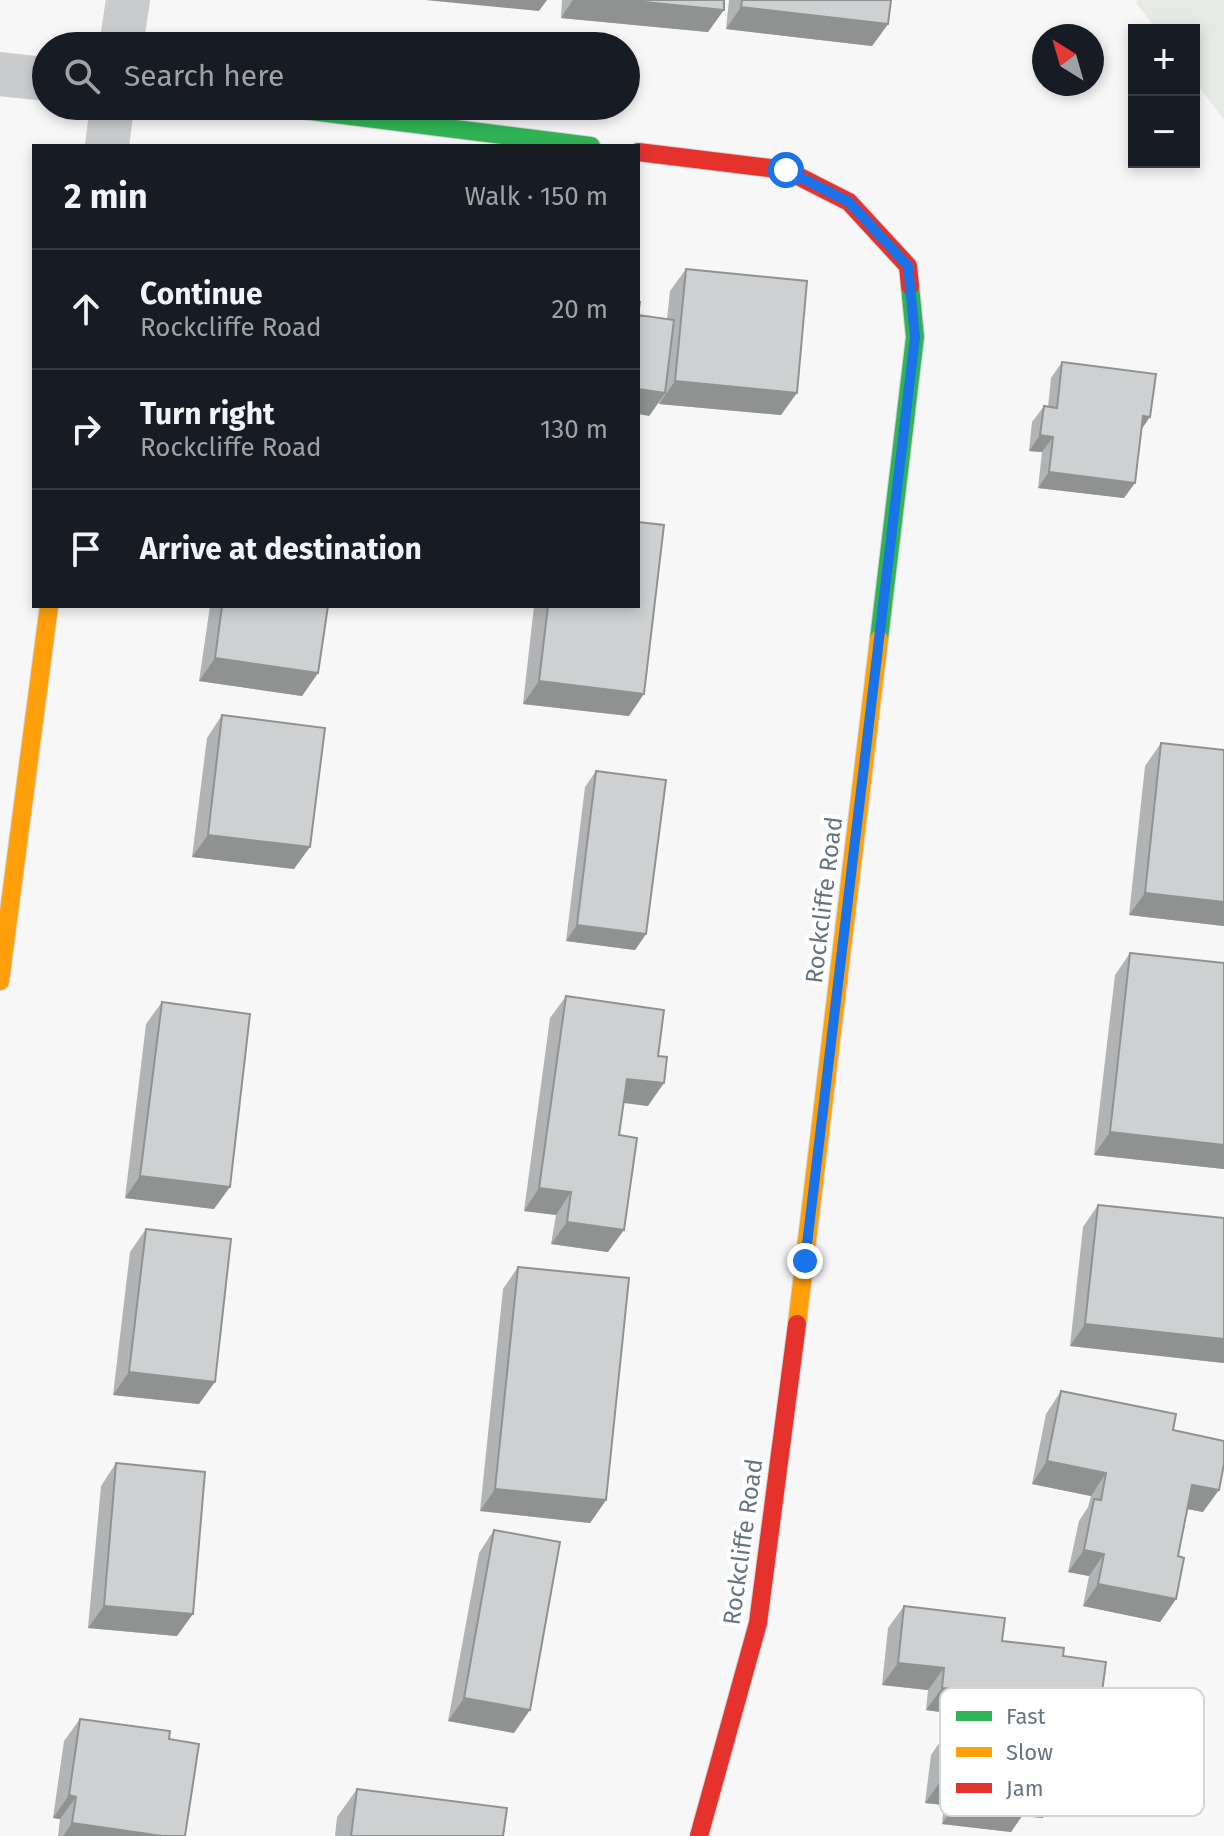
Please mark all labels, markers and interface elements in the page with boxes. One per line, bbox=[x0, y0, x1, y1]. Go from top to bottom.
north arrow bbox=[1032, 24, 1104, 96]
map controls bbox=[1128, 24, 1200, 168]
button: + bbox=[1128, 24, 1200, 96]
search box bbox=[32, 32, 640, 120]
icon: search bbox=[60, 54, 104, 98]
text: Search here bbox=[124, 58, 284, 94]
button: − bbox=[1128, 96, 1200, 168]
route start bbox=[768, 152, 804, 188]
text: 2 min bbox=[64, 176, 148, 217]
text: Walk · 150 m bbox=[465, 181, 608, 212]
text: Continue bbox=[140, 276, 263, 312]
icon: ahead bbox=[64, 287, 108, 331]
text: 20 m bbox=[551, 294, 608, 325]
text: Rockcliffe Road bbox=[140, 312, 322, 343]
text: Turn right bbox=[140, 396, 275, 432]
icon: right bbox=[64, 407, 108, 451]
text: 130 m bbox=[540, 414, 608, 445]
text: Rockcliffe Road bbox=[140, 432, 322, 463]
icon: arrive bbox=[64, 527, 108, 571]
text: Arrive at destination bbox=[140, 531, 422, 567]
street label: Rockcliffe Road bbox=[800, 815, 848, 985]
route end bbox=[787, 1243, 823, 1279]
street label: Rockcliffe Road bbox=[717, 1457, 769, 1627]
legend bbox=[940, 1688, 1204, 1816]
text: Fast bbox=[1006, 1703, 1046, 1730]
text: Slow bbox=[1006, 1739, 1053, 1766]
text: Jam bbox=[1006, 1775, 1044, 1802]

